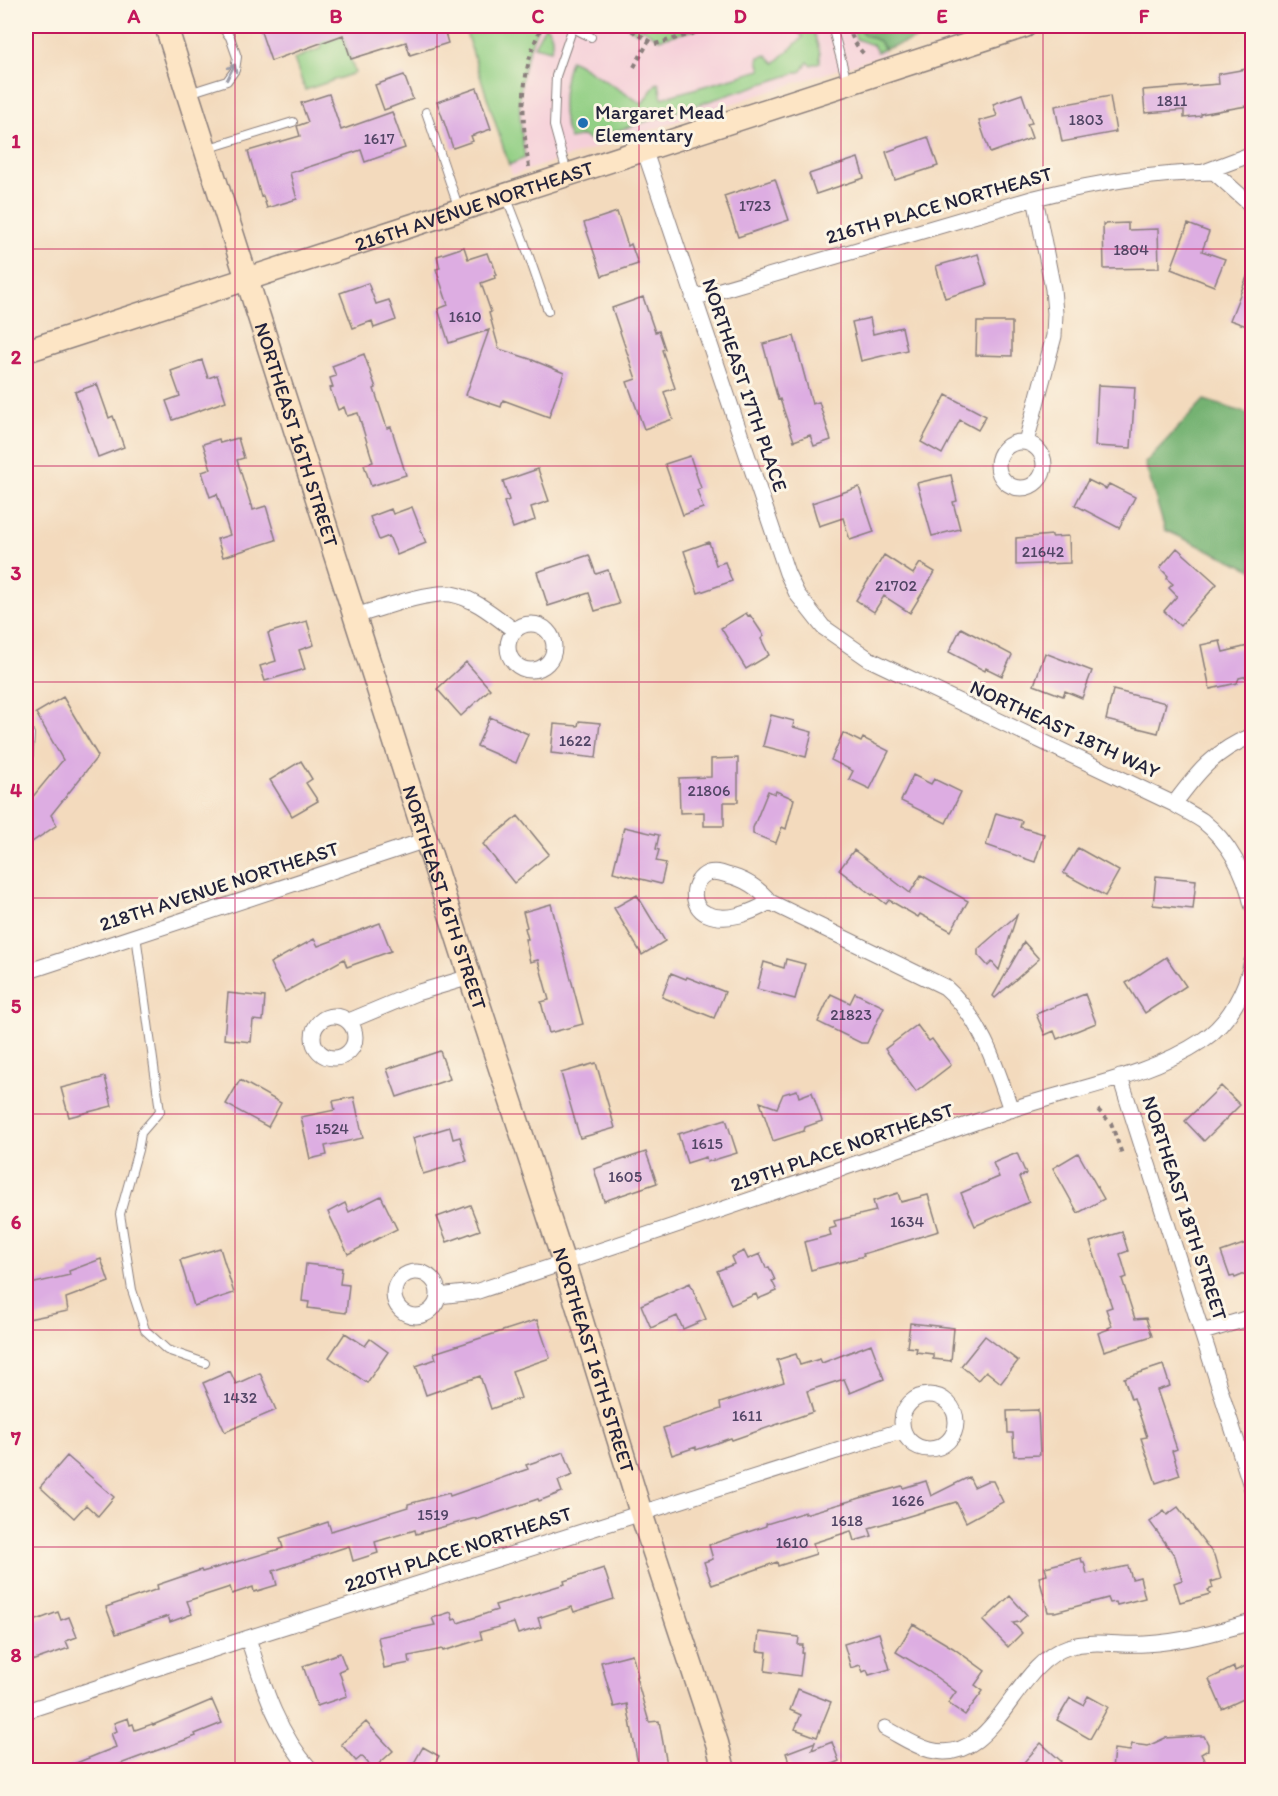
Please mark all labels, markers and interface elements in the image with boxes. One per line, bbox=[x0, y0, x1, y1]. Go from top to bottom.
text: A bbox=[127, 4, 141, 28]
text: B bbox=[330, 4, 343, 28]
text: C bbox=[532, 4, 545, 28]
text: D bbox=[733, 4, 747, 28]
text: E bbox=[936, 4, 948, 28]
text: F bbox=[1139, 4, 1150, 28]
one-way arrow bbox=[226, 63, 238, 81]
house number: 1811 bbox=[1156, 91, 1188, 110]
place label: Margaret Mead Elementary bbox=[595, 100, 725, 147]
house number: 1803 bbox=[1069, 110, 1104, 129]
marker: Margaret Mead Elementary bbox=[576, 116, 590, 130]
text: 1 bbox=[11, 129, 21, 153]
house number: 1617 bbox=[363, 129, 395, 148]
street label: 216TH AVENUE NORTHEAST bbox=[352, 156, 597, 256]
street label: 216TH PLACE NORTHEAST bbox=[823, 161, 1055, 249]
house number: 1723 bbox=[739, 196, 772, 215]
house number: 1804 bbox=[1113, 240, 1149, 259]
street label: NORTHEAST 17TH PLACE bbox=[697, 275, 793, 495]
house number: 1610 bbox=[448, 307, 482, 326]
street label: NORTHEAST 16TH STREET bbox=[250, 319, 344, 550]
text: 2 bbox=[11, 345, 22, 369]
house number: 21642 bbox=[1022, 542, 1065, 561]
text: 3 bbox=[11, 561, 22, 585]
house number: 21702 bbox=[875, 576, 918, 595]
street label: NORTHEAST 18TH WAY bbox=[966, 674, 1164, 784]
house number: 1622 bbox=[559, 731, 592, 750]
text: 4 bbox=[10, 778, 22, 802]
house number: 21806 bbox=[688, 781, 730, 800]
street label: NORTHEAST 16TH STREET bbox=[398, 782, 492, 1013]
street label: 218TH AVENUE NORTHEAST bbox=[96, 836, 342, 936]
text: 5 bbox=[11, 994, 22, 1018]
house number: 21823 bbox=[830, 1005, 872, 1024]
street label: NORTHEAST 18TH STREET bbox=[1137, 1093, 1233, 1323]
street label: 219TH PLACE NORTHEAST bbox=[727, 1098, 957, 1196]
house number: 1524 bbox=[315, 1119, 349, 1138]
house number: 1615 bbox=[691, 1134, 723, 1153]
house number: 1605 bbox=[608, 1167, 642, 1186]
text: 6 bbox=[11, 1210, 22, 1234]
house number: 1634 bbox=[890, 1212, 924, 1231]
street label: NORTHEAST 16TH STREET bbox=[548, 1244, 640, 1476]
house number: 1432 bbox=[223, 1388, 258, 1407]
house number: 1611 bbox=[732, 1406, 763, 1425]
text: 7 bbox=[10, 1426, 21, 1450]
house number: 1626 bbox=[892, 1491, 924, 1510]
street label: 220TH PLACE NORTHEAST bbox=[341, 1501, 575, 1597]
house number: 1519 bbox=[417, 1505, 449, 1524]
house number: 1618 bbox=[831, 1511, 863, 1530]
house number: 1610 bbox=[775, 1533, 809, 1552]
text: 8 bbox=[11, 1643, 22, 1667]

